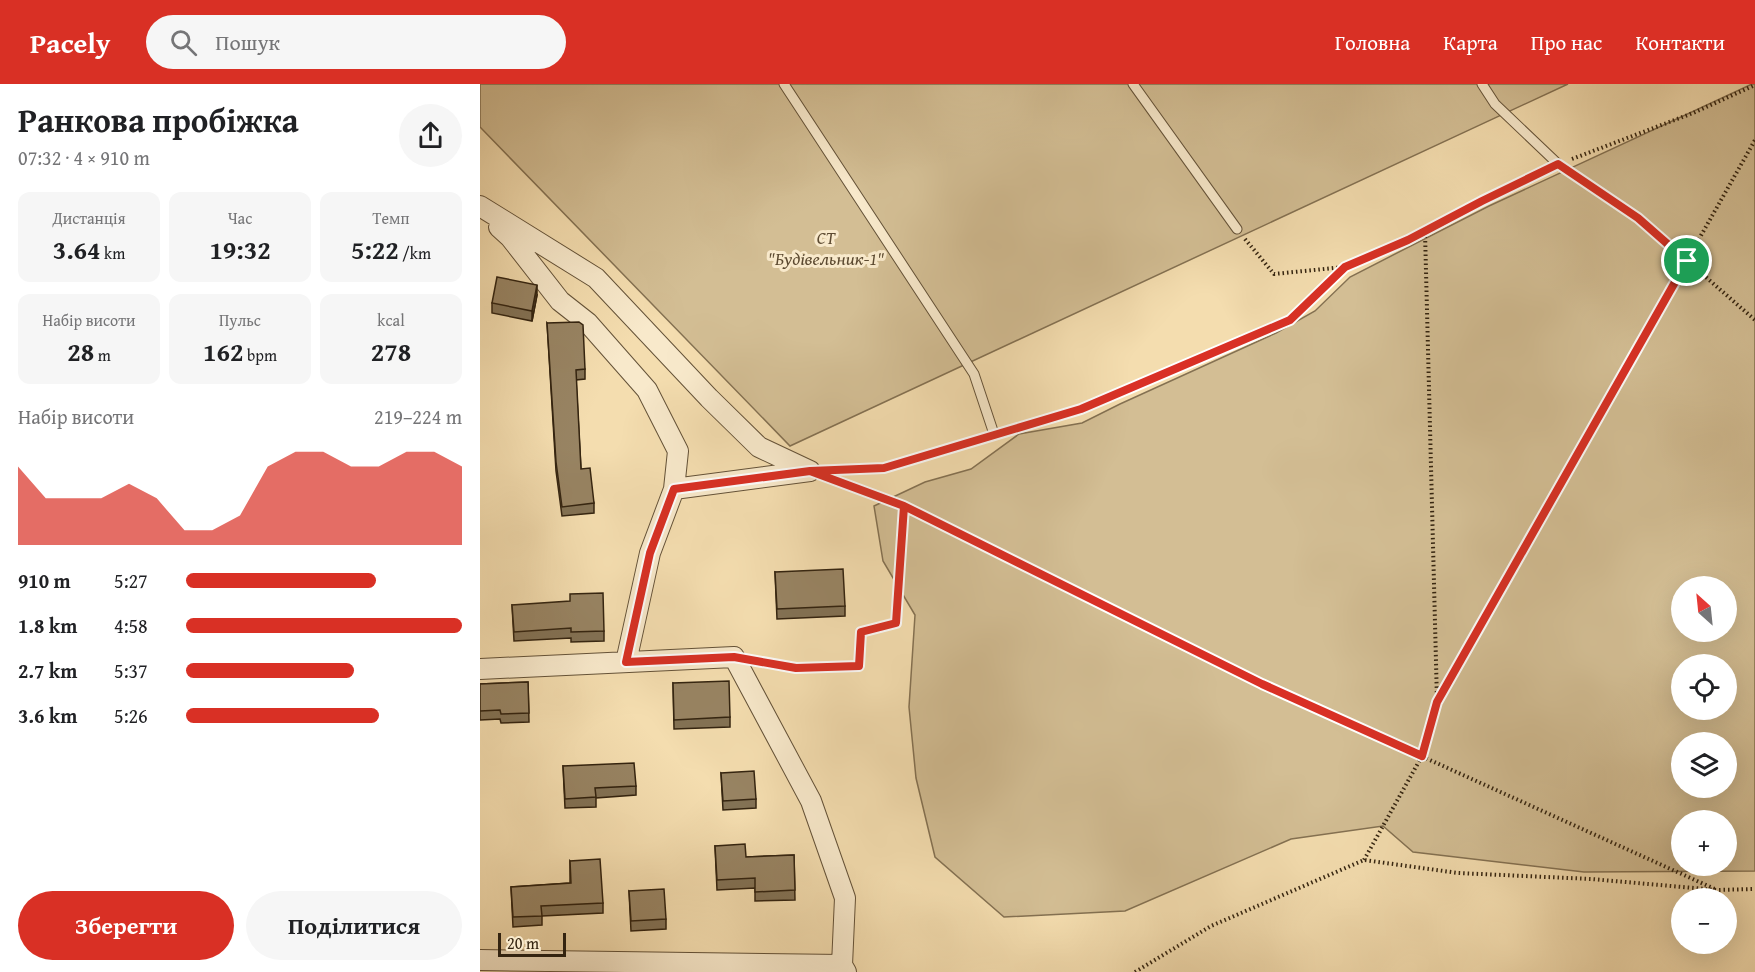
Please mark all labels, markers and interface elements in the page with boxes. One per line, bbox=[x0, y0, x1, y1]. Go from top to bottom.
search box bbox=[146, 15, 566, 69]
text: Pacely bbox=[30, 22, 110, 63]
icon: search bbox=[167, 26, 200, 59]
text: Пошук bbox=[215, 26, 280, 58]
text: Головна bbox=[1335, 27, 1410, 58]
text: Карта bbox=[1443, 27, 1498, 58]
text: Про нас bbox=[1531, 27, 1602, 58]
text: Контакти bbox=[1635, 27, 1725, 58]
text: Ранкова пробіжка bbox=[18, 96, 299, 144]
button: share bbox=[399, 104, 462, 167]
text: 07:32 · 4 × 910 m bbox=[18, 143, 150, 172]
text: Дистанція bbox=[52, 206, 126, 230]
text: Час bbox=[228, 206, 252, 230]
text: Темп bbox=[373, 206, 409, 230]
park label: СТ "Будівельник-1" bbox=[768, 224, 884, 272]
text: 3.64 bbox=[53, 230, 101, 269]
text: 19:32 bbox=[209, 230, 271, 269]
text: 5:22 bbox=[351, 230, 399, 269]
pin bbox=[1661, 235, 1712, 286]
text: km bbox=[101, 241, 125, 265]
text: /km bbox=[399, 241, 431, 265]
icon: arrive bbox=[1670, 244, 1703, 277]
text: Набір висоти bbox=[43, 308, 135, 332]
text: Пульс bbox=[219, 308, 261, 332]
text: kcal bbox=[377, 308, 405, 332]
text: 28 bbox=[67, 332, 94, 371]
text: 162 bbox=[203, 332, 243, 371]
text: 278 bbox=[371, 332, 411, 371]
text: m bbox=[94, 343, 111, 367]
text: bpm bbox=[243, 343, 277, 367]
text: Набір висоти bbox=[18, 402, 134, 431]
text: 219–224 m bbox=[374, 402, 462, 431]
text: 910 m bbox=[18, 566, 71, 595]
text: 5:27 bbox=[114, 566, 148, 595]
north arrow bbox=[1671, 576, 1737, 642]
map controls bbox=[1671, 576, 1737, 954]
text: 1.8 km bbox=[18, 611, 77, 640]
text: 4:58 bbox=[114, 611, 148, 640]
button: locate bbox=[1671, 654, 1737, 720]
text: 2.7 km bbox=[18, 656, 77, 685]
text: 5:37 bbox=[114, 656, 148, 685]
text: 3.6 km bbox=[18, 701, 77, 730]
text: 5:26 bbox=[114, 701, 148, 730]
button: layers bbox=[1671, 732, 1737, 798]
button: + bbox=[1671, 810, 1737, 876]
button: − bbox=[1671, 888, 1737, 954]
button: Зберегти bbox=[18, 891, 234, 960]
button: Поділитися bbox=[246, 891, 462, 960]
scale bar bbox=[498, 930, 566, 958]
text: 20 m bbox=[507, 931, 539, 955]

